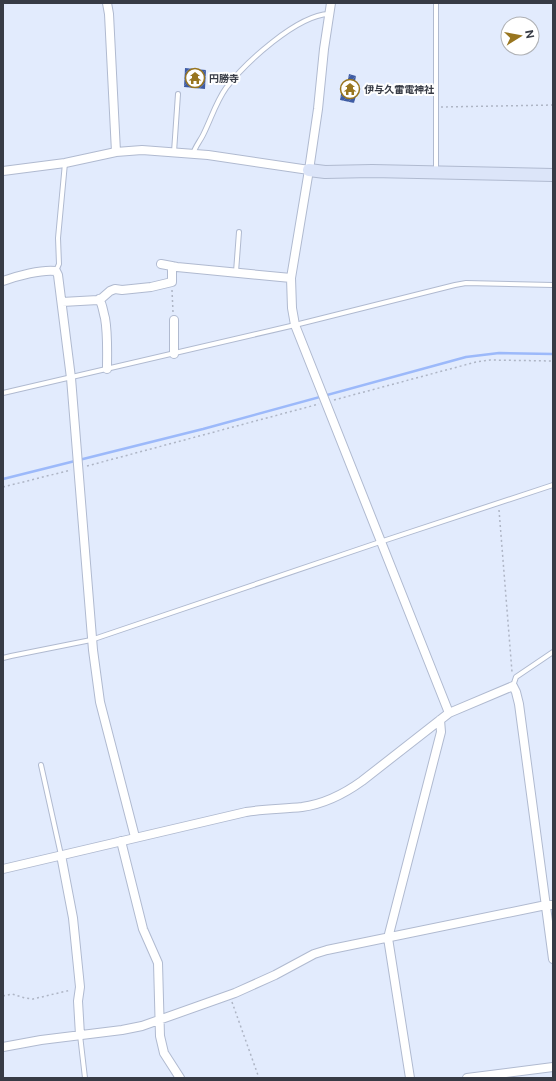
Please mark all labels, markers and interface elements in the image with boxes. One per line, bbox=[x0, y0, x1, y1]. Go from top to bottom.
north arrow bbox=[500, 16, 540, 56]
text: N bbox=[523, 29, 537, 39]
temple icon: 円勝寺 bbox=[184, 67, 206, 89]
place label: 円勝寺 bbox=[209, 72, 239, 84]
temple icon: 伊与久雷電神社 bbox=[339, 78, 361, 100]
place label: 伊与久雷電神社 bbox=[364, 83, 435, 95]

